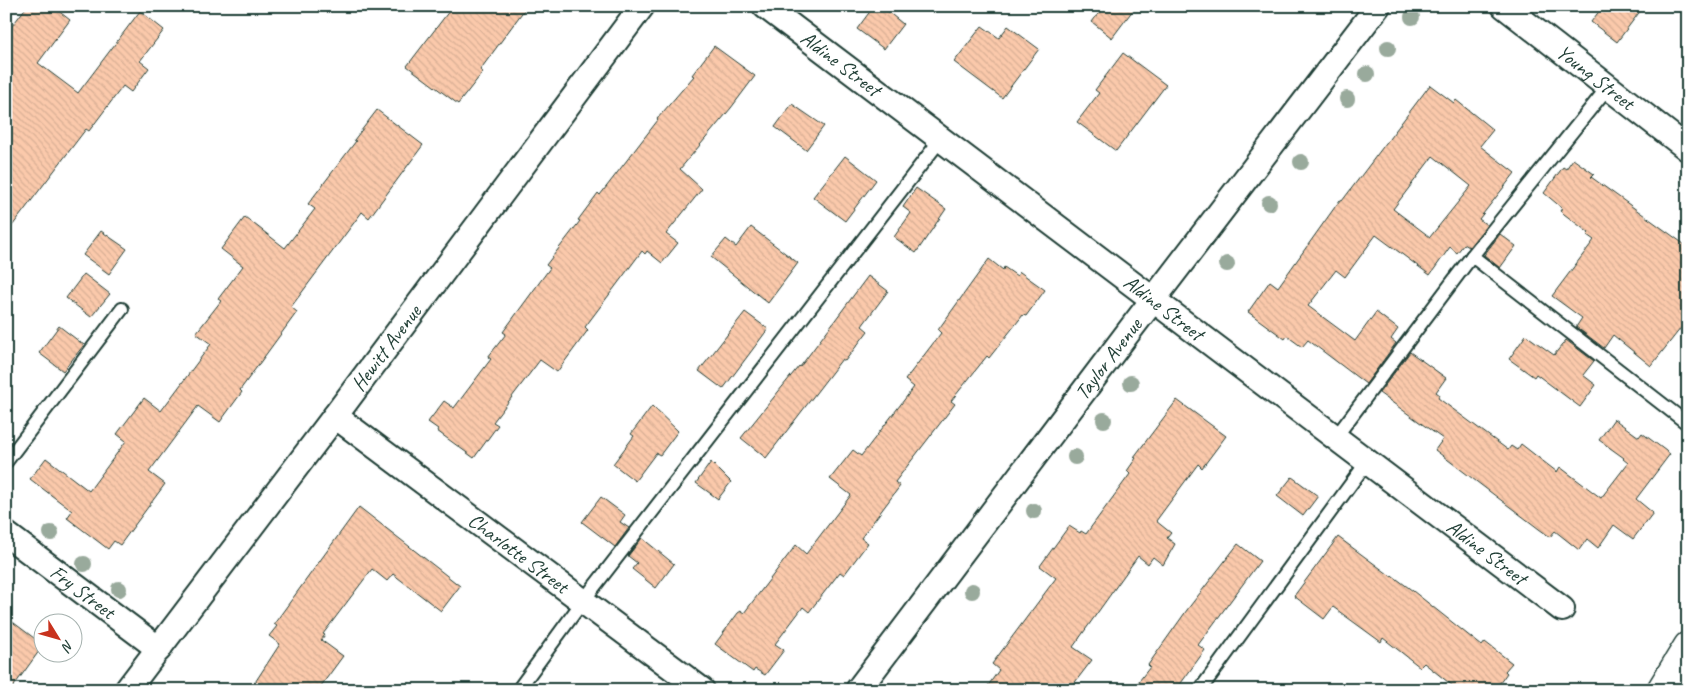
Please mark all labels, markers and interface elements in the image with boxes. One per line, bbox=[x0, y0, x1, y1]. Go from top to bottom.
street label: Aldine Street bbox=[796, 25, 888, 104]
street label: Young Street bbox=[1551, 39, 1641, 117]
street label: Aldine Street bbox=[1119, 269, 1211, 348]
street label: Hewitt Avenue bbox=[345, 299, 427, 396]
street label: Taylor Avenue bbox=[1069, 312, 1148, 405]
street label: Charlotte Street bbox=[463, 507, 575, 600]
street label: Aldine Street bbox=[1442, 513, 1534, 592]
street label: Fry Street bbox=[45, 559, 122, 626]
north arrow bbox=[32, 614, 82, 664]
text: N bbox=[57, 637, 77, 656]

